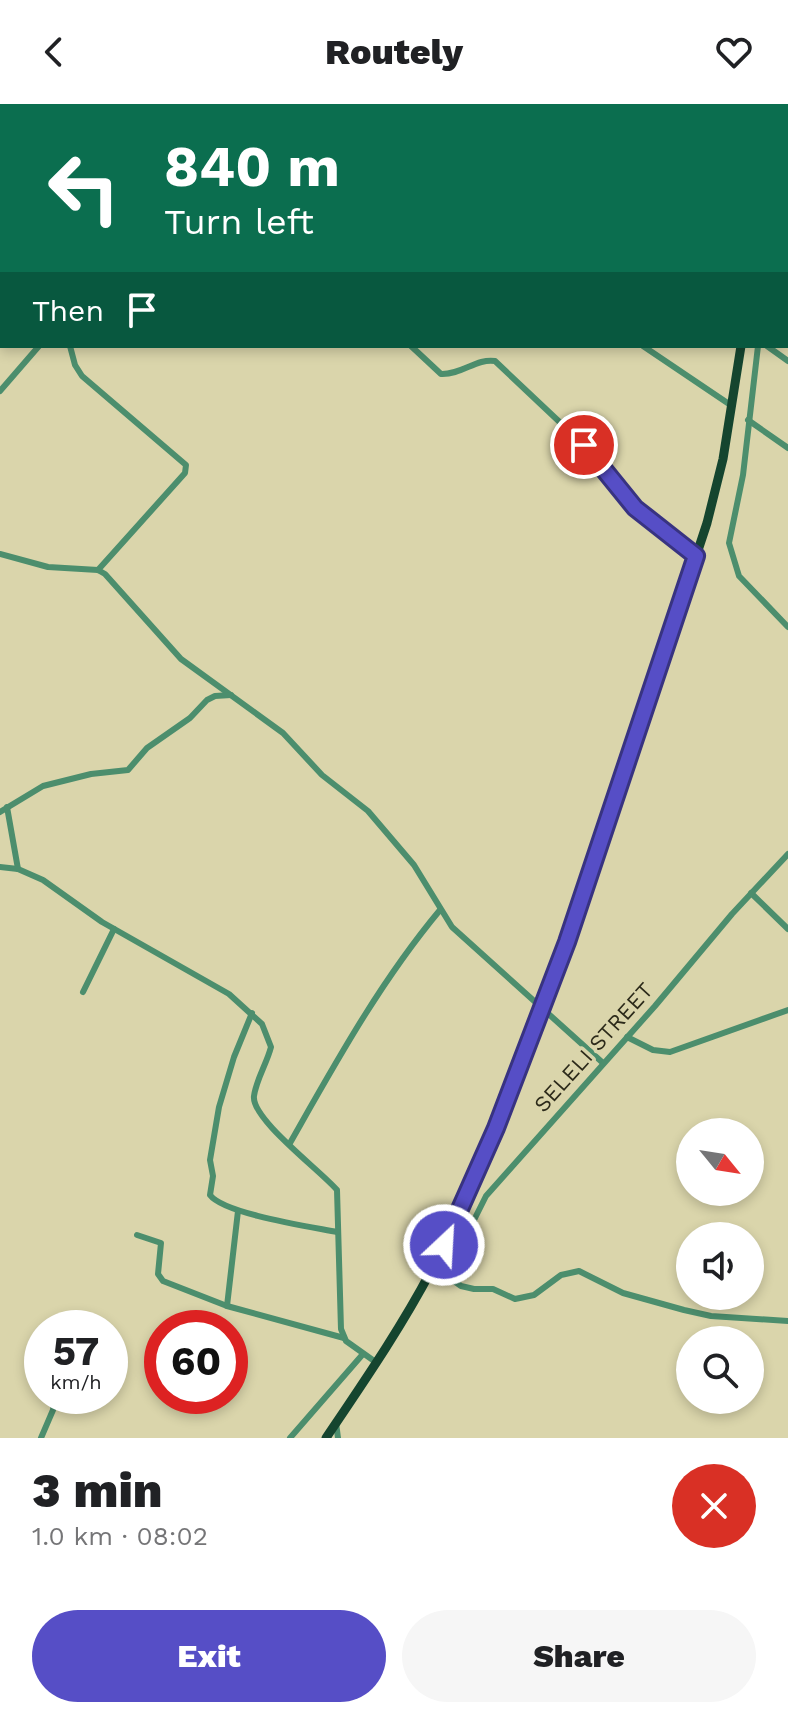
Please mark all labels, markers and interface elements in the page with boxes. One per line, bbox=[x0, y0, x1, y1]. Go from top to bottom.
icon: back bbox=[32, 30, 76, 74]
icon: heart bbox=[712, 30, 756, 74]
text: Routely bbox=[325, 31, 463, 73]
text: 840 m bbox=[164, 134, 340, 200]
icon: left bbox=[32, 136, 136, 240]
text: Turn left bbox=[164, 201, 314, 243]
icon: arrive bbox=[120, 288, 164, 332]
text: Then bbox=[32, 293, 104, 328]
pin bbox=[550, 411, 618, 479]
icon: arrive bbox=[562, 423, 606, 467]
street label: SELELI STREET bbox=[529, 978, 658, 1117]
north arrow bbox=[676, 1118, 764, 1206]
map controls bbox=[676, 1118, 764, 1414]
position arrow bbox=[402, 1203, 486, 1287]
button: sound bbox=[676, 1222, 764, 1310]
speed limit sign: 60 bbox=[144, 1310, 248, 1414]
button: search bbox=[676, 1326, 764, 1414]
text: 57 bbox=[53, 1328, 99, 1375]
text: km/h bbox=[50, 1370, 102, 1394]
text: 3 min bbox=[32, 1462, 163, 1519]
button: close bbox=[672, 1464, 756, 1548]
text: 1.0 km · 08:02 bbox=[32, 1521, 208, 1551]
button: Exit bbox=[32, 1610, 386, 1702]
button: Share bbox=[402, 1610, 756, 1702]

